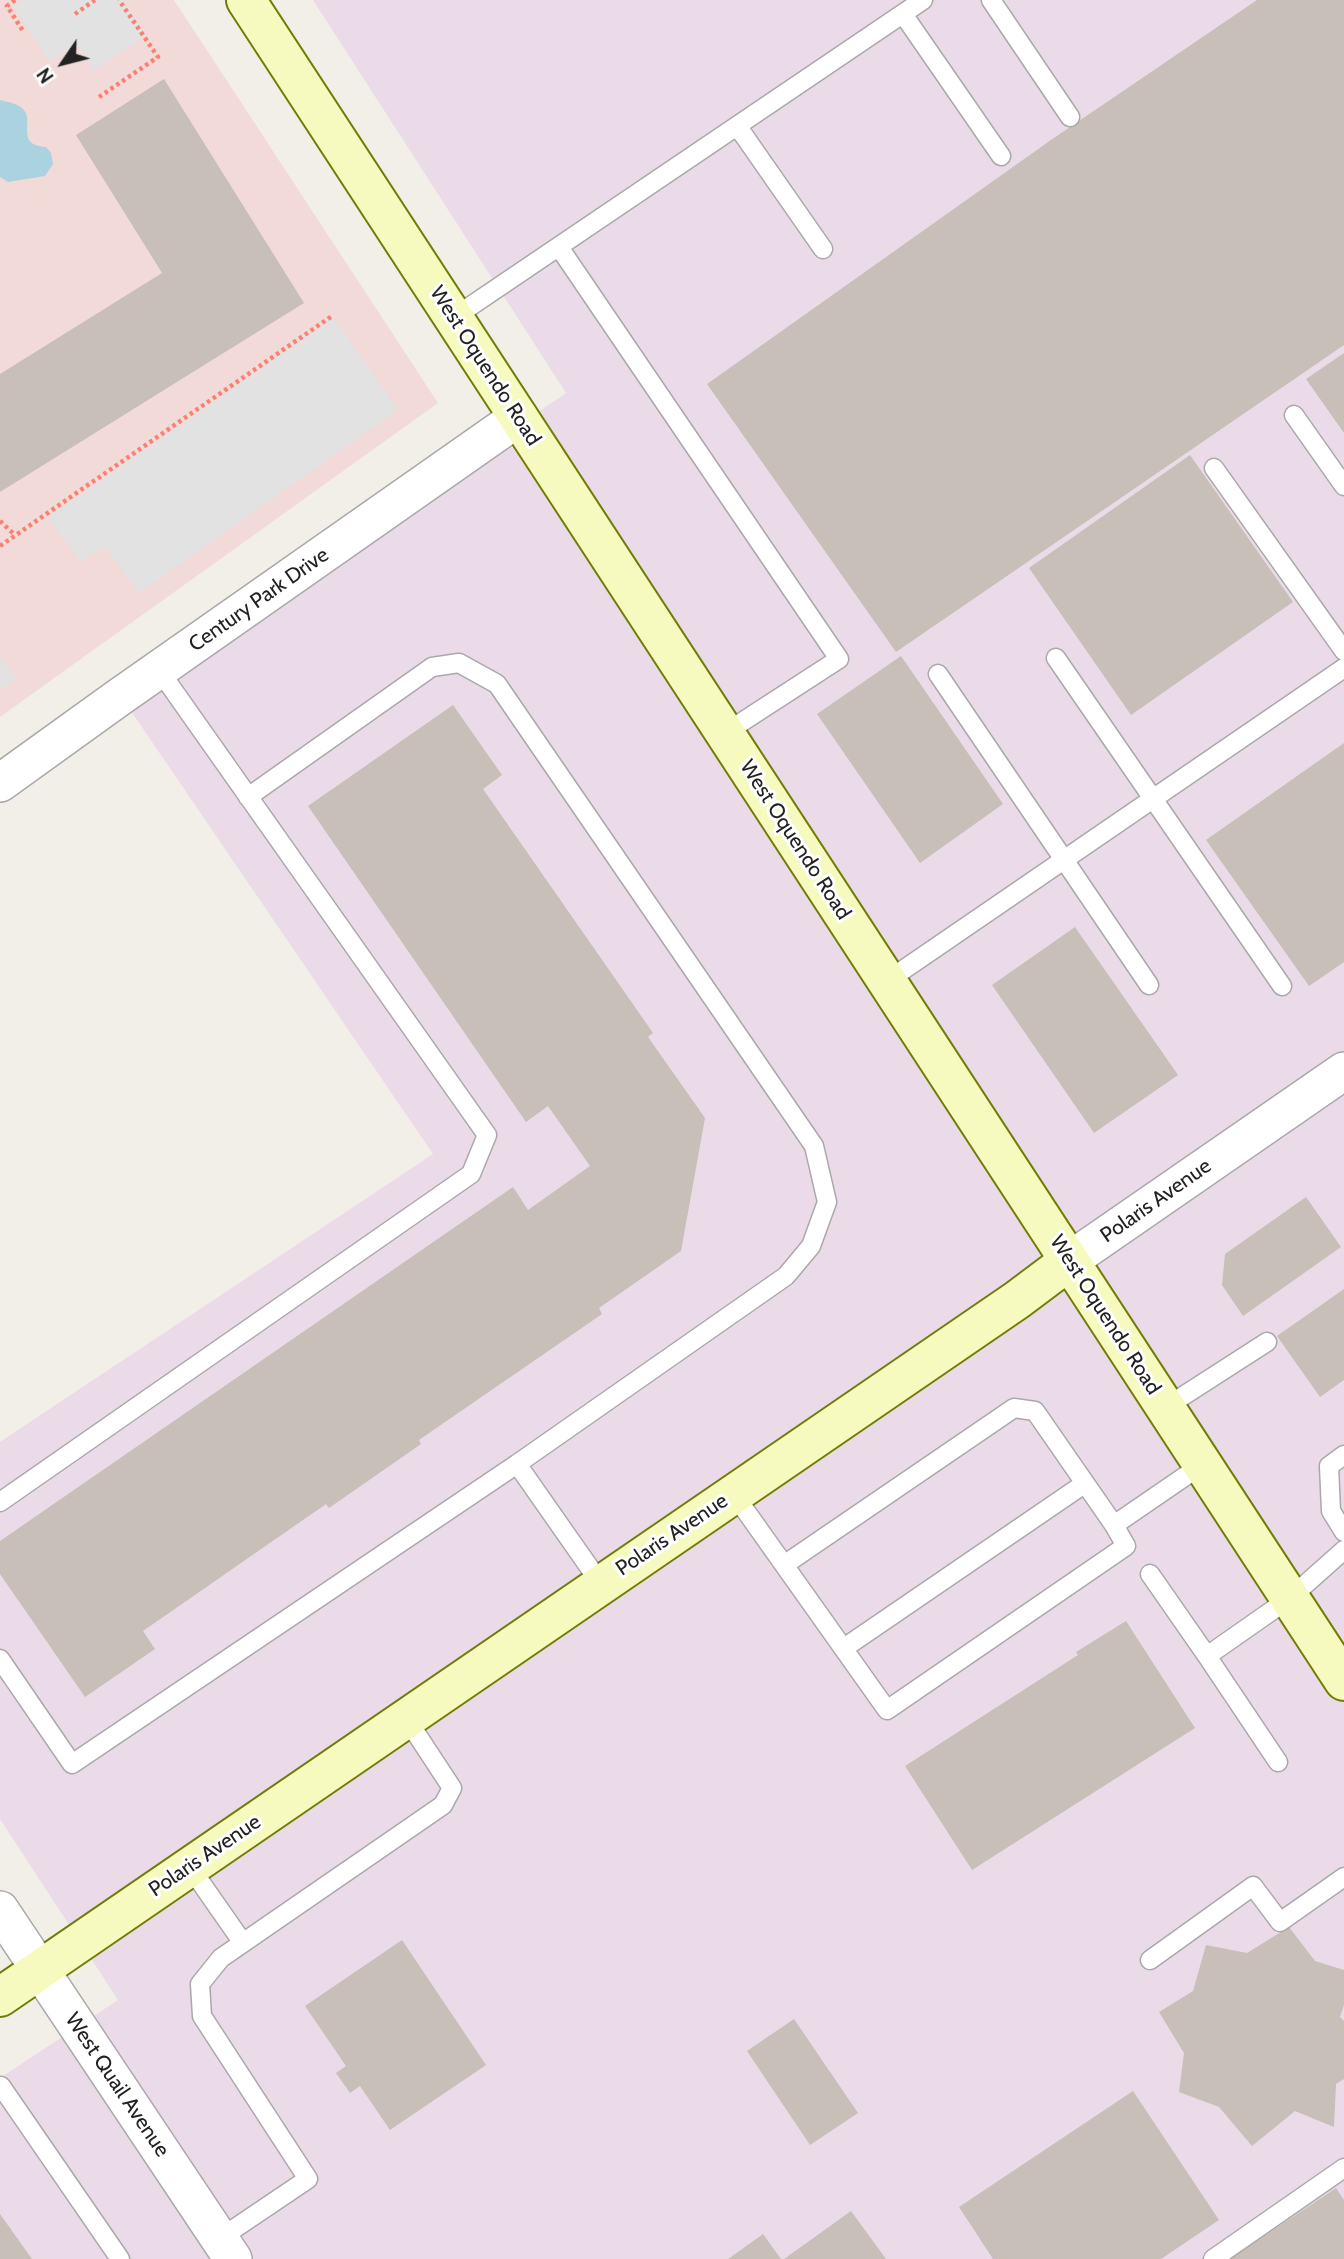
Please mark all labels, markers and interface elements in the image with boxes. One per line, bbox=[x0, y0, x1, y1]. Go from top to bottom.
north arrow bbox=[28, 28, 98, 98]
text: N bbox=[32, 63, 59, 87]
street label: West Oquendo Road bbox=[424, 282, 546, 450]
street label: Century Park Drive bbox=[184, 542, 334, 658]
street label: West Oquendo Road bbox=[734, 756, 856, 924]
street label: Polaris Avenue bbox=[1096, 1154, 1216, 1248]
street label: West Oquendo Road bbox=[1044, 1231, 1166, 1399]
street label: Polaris Avenue bbox=[611, 1488, 733, 1582]
street label: Polaris Avenue bbox=[144, 1809, 266, 1903]
street label: West Quail Avenue bbox=[60, 2008, 174, 2162]

